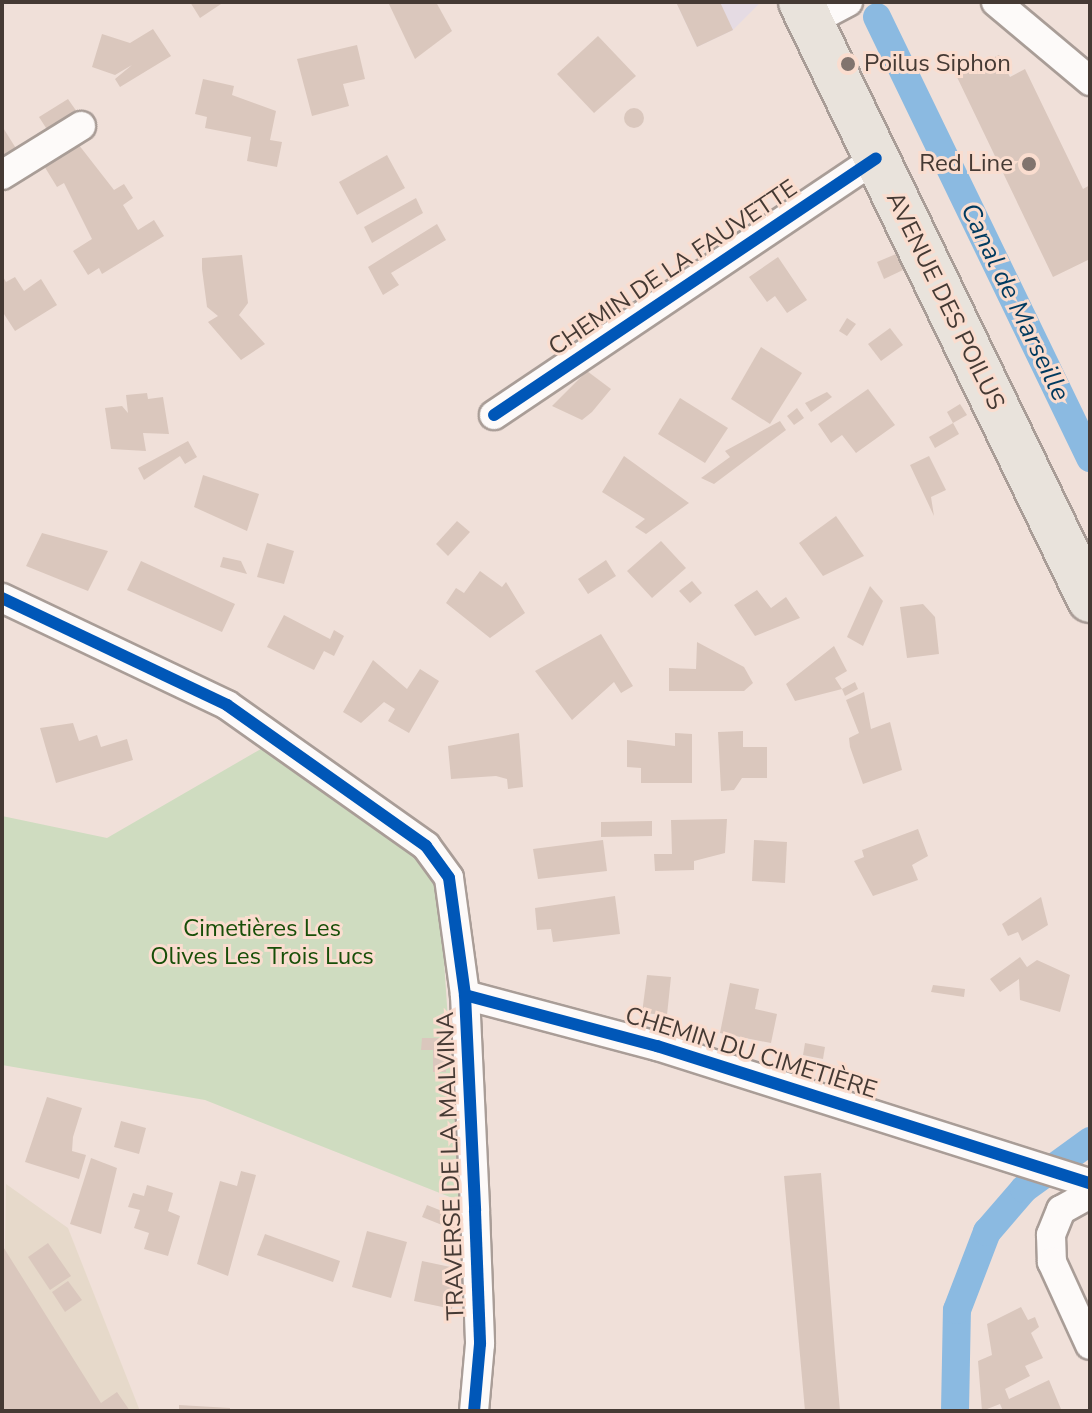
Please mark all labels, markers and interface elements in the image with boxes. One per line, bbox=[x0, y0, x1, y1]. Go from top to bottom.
place label: Poilus Siphon bbox=[864, 50, 1011, 78]
marker: Poilus Siphon bbox=[839, 55, 857, 73]
place label: Red Line bbox=[919, 150, 1013, 178]
marker: Red Line bbox=[1020, 155, 1038, 173]
street label: CHEMIN DE LA FAUVETTE bbox=[543, 174, 803, 362]
street label: AVENUE DES POILUS bbox=[880, 187, 1010, 415]
water label: Canal de Marseille bbox=[954, 198, 1076, 406]
park label: Cimetières Les Olives Les Trois Lucs bbox=[150, 915, 374, 971]
street label: CHEMIN DU CIMETIÈRE bbox=[622, 1001, 880, 1105]
street label: TRAVERSE DE LA MALVINA bbox=[431, 1011, 471, 1321]

